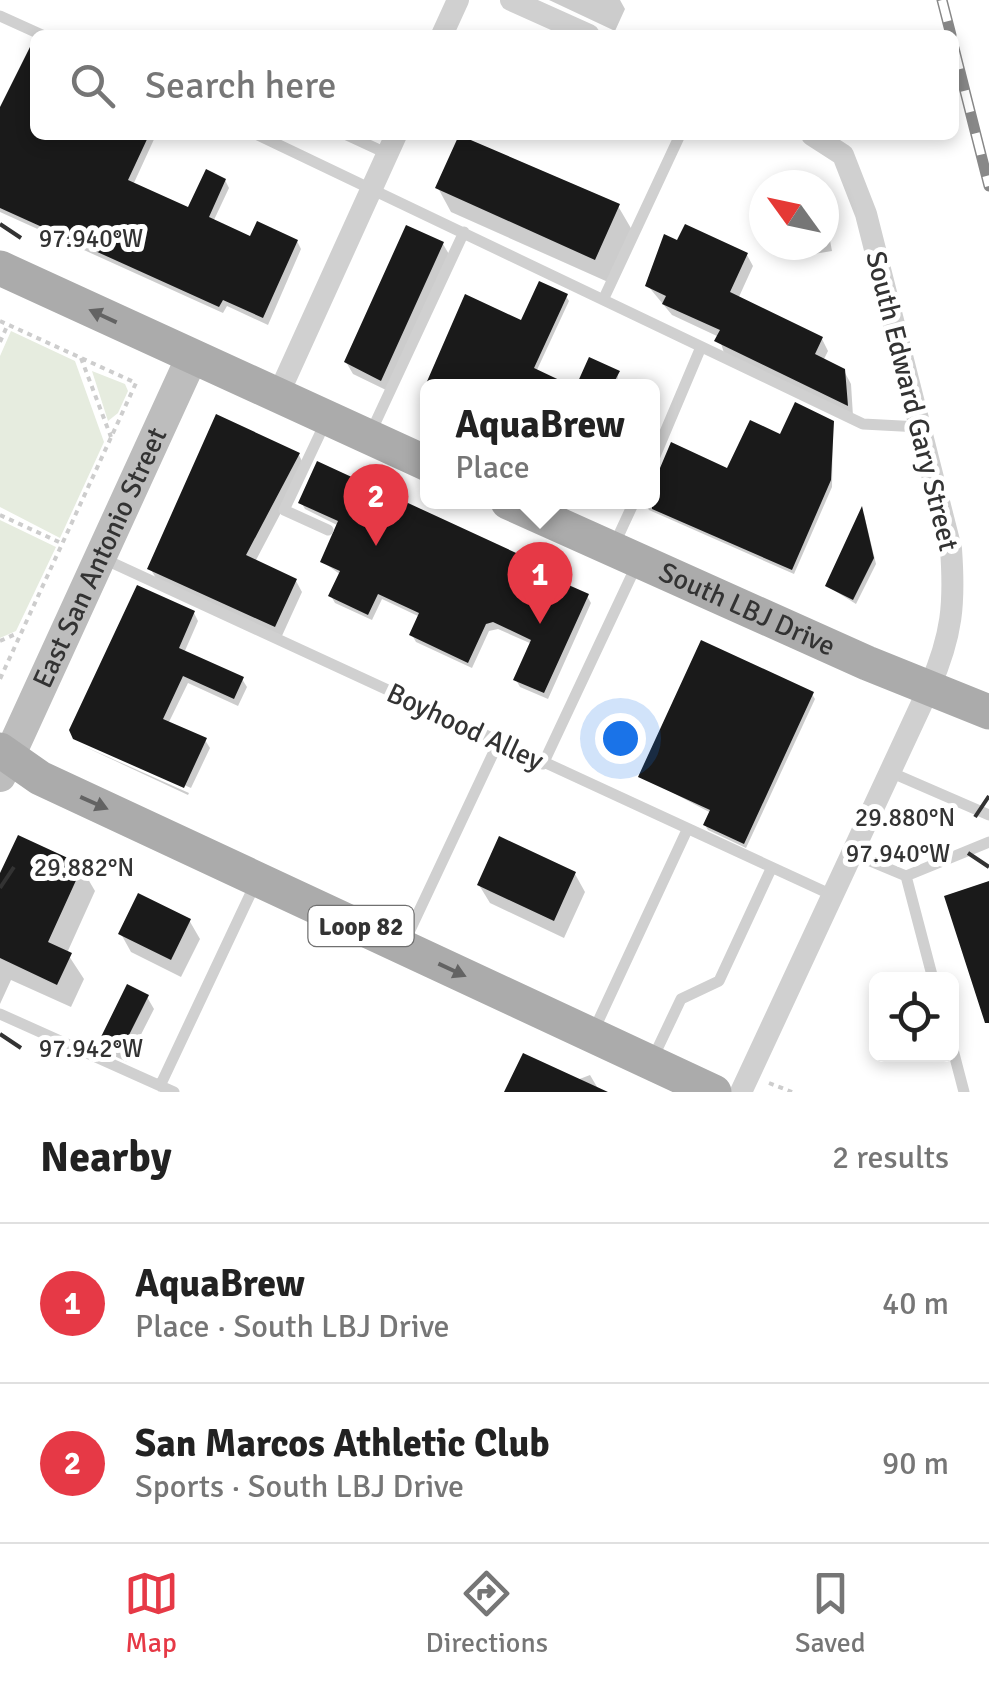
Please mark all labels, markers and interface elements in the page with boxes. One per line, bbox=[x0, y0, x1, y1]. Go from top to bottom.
search box bbox=[30, 30, 959, 140]
icon: search bbox=[65, 58, 120, 113]
text: Search here bbox=[145, 62, 337, 109]
north arrow bbox=[749, 170, 839, 260]
text: 97.940°W bbox=[39, 223, 143, 254]
street label: South Edward Gary Street bbox=[858, 248, 966, 555]
one-way arrow bbox=[88, 308, 118, 324]
popup bbox=[420, 379, 660, 509]
text: AquaBrew bbox=[455, 401, 625, 448]
street label: East San Antonio Street bbox=[26, 422, 174, 693]
text: Place bbox=[455, 448, 530, 487]
pin: 2 bbox=[344, 464, 408, 546]
pin: 1 bbox=[508, 542, 572, 624]
street label: South LBJ Drive bbox=[654, 555, 840, 663]
street label: Boyhood Alley bbox=[381, 676, 549, 778]
your location bbox=[595, 713, 646, 764]
one-way arrow bbox=[79, 795, 109, 811]
text: 29.880°N bbox=[855, 802, 955, 833]
text: 97.940°W bbox=[846, 838, 950, 869]
text: 29.882°N bbox=[34, 852, 134, 883]
road number: Loop 82 bbox=[308, 906, 414, 946]
one-way arrow bbox=[438, 961, 467, 978]
map controls bbox=[869, 972, 959, 1062]
button: locate bbox=[869, 972, 959, 1062]
text: 97.942°W bbox=[39, 1033, 143, 1064]
text: Nearby bbox=[40, 1132, 172, 1183]
text: 2 results bbox=[832, 1138, 949, 1177]
text: AquaBrew bbox=[135, 1260, 305, 1307]
text: 1 bbox=[64, 1284, 81, 1323]
text: 40 m bbox=[882, 1284, 949, 1323]
text: Place · South LBJ Drive bbox=[135, 1307, 450, 1346]
text: San Marcos Athletic Club bbox=[135, 1420, 550, 1467]
text: 2 bbox=[64, 1444, 81, 1483]
text: 90 m bbox=[882, 1444, 949, 1483]
text: Sports · South LBJ Drive bbox=[135, 1467, 464, 1506]
tab: Map bbox=[124, 1566, 179, 1660]
tab: Directions bbox=[426, 1566, 548, 1660]
tab: Saved bbox=[795, 1566, 865, 1660]

